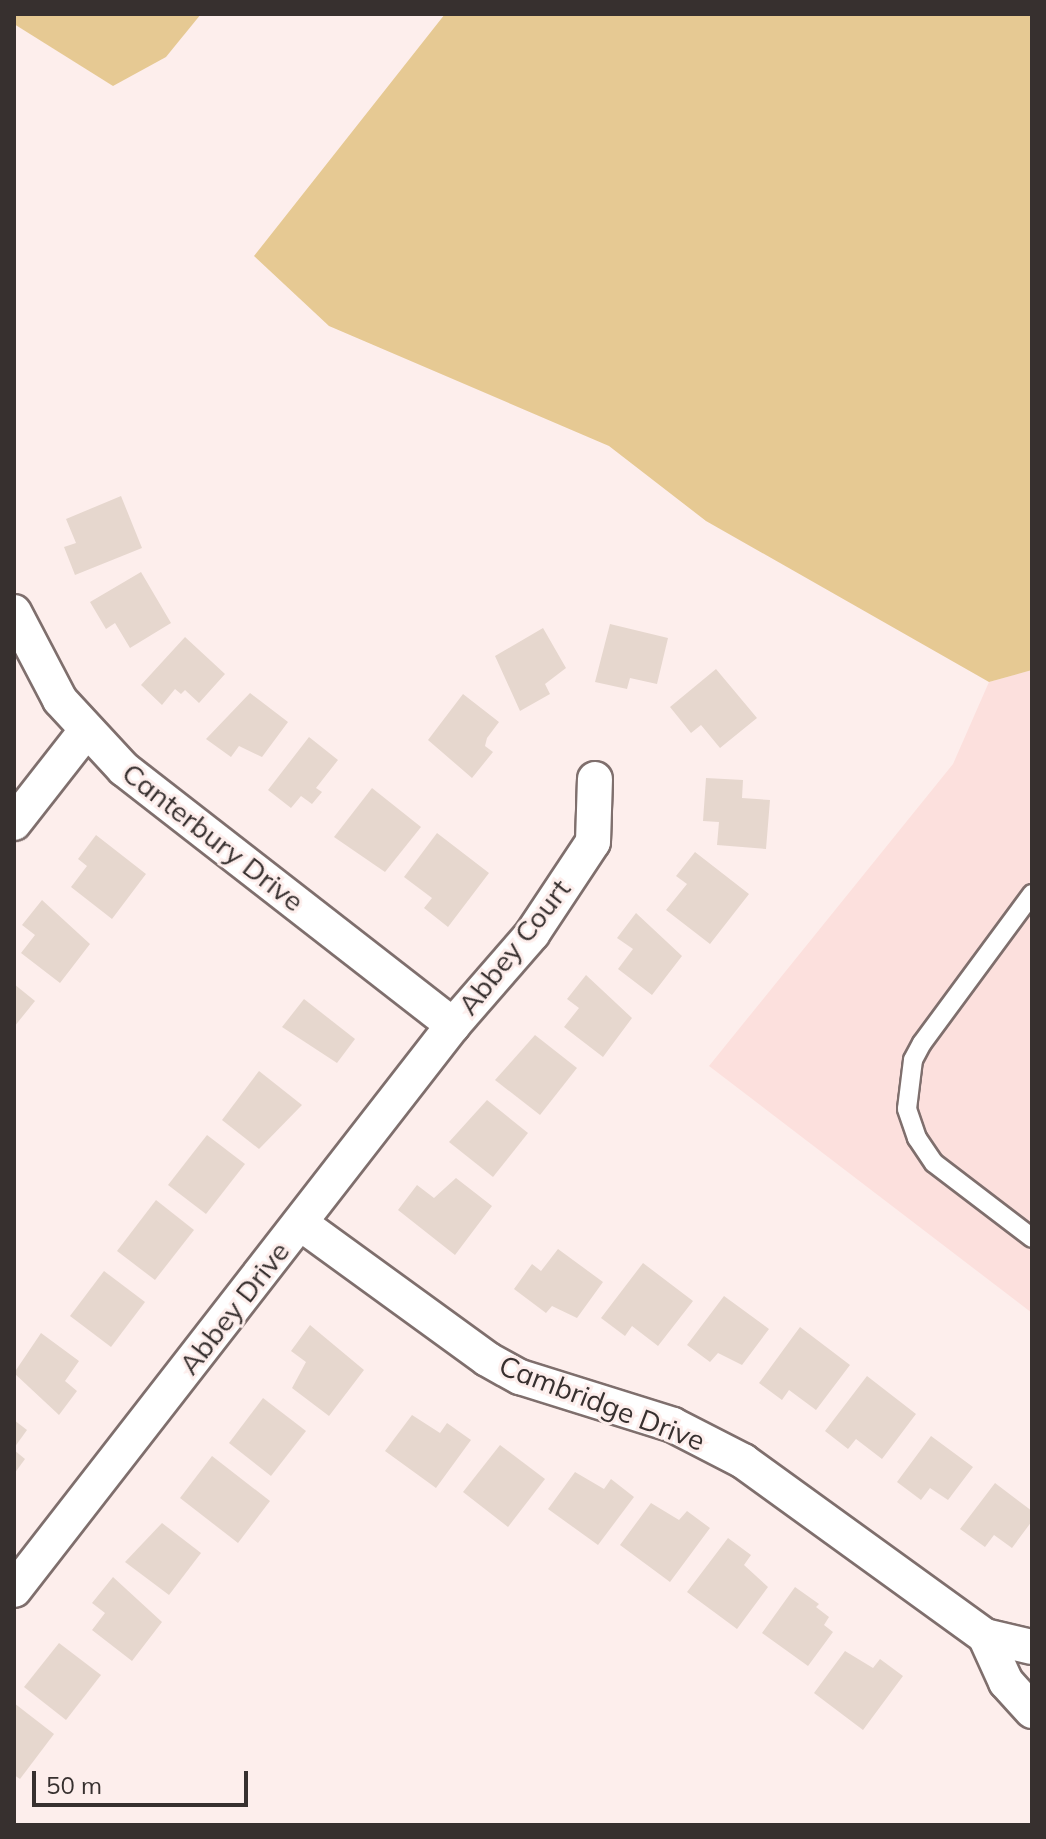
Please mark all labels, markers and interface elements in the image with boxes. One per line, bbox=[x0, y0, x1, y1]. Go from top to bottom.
street label: Canterbury Drive bbox=[116, 756, 310, 918]
street label: Abbey Court bbox=[451, 873, 577, 1021]
street label: Abbey Drive bbox=[172, 1235, 296, 1381]
street label: Cambridge Drive bbox=[494, 1348, 710, 1458]
scale bar bbox=[36, 1755, 252, 1805]
text: 50 m bbox=[46, 1770, 102, 1800]

